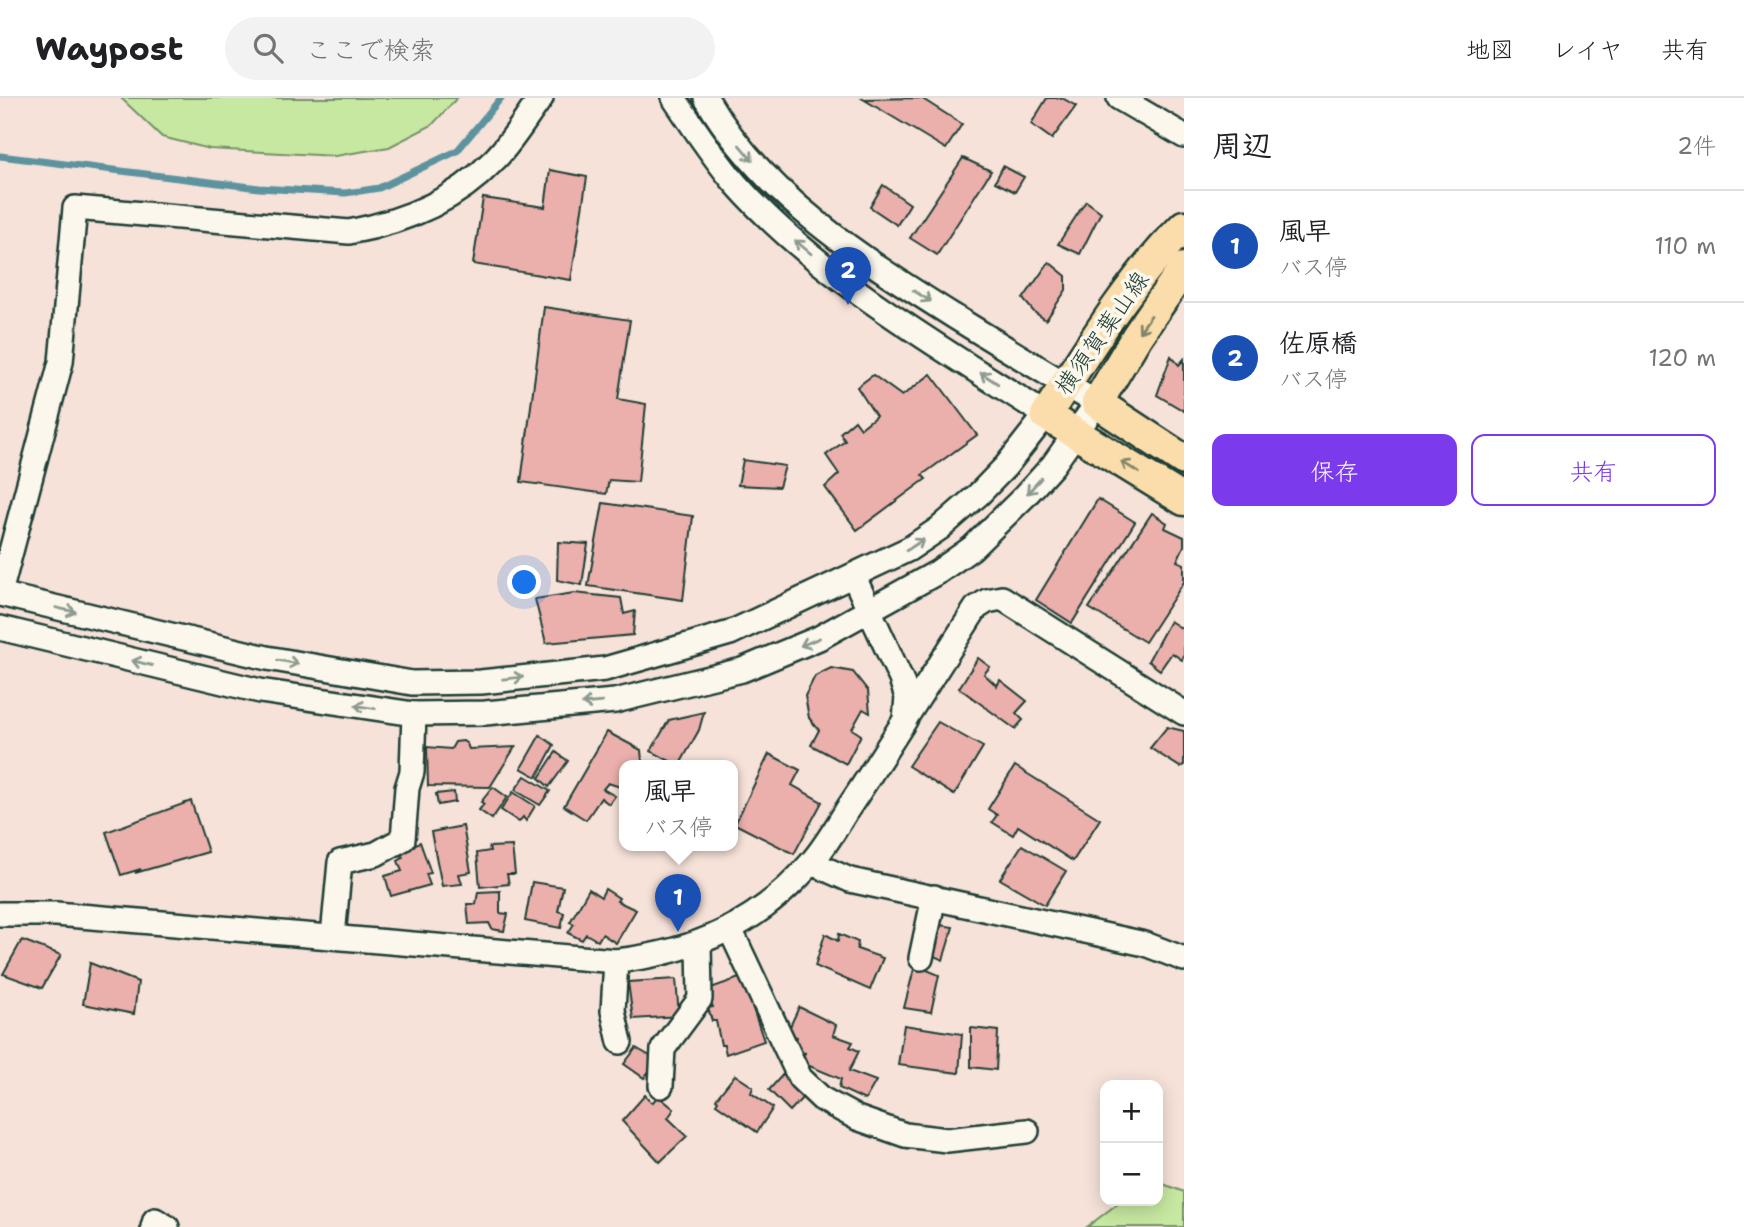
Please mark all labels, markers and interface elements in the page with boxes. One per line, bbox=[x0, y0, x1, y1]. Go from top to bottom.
search box bbox=[225, 17, 715, 80]
text: Waypost bbox=[35, 26, 183, 71]
icon: search bbox=[249, 29, 287, 67]
text: ここで検索 bbox=[305, 32, 435, 67]
text: 地図 bbox=[1466, 34, 1514, 66]
text: レイヤ bbox=[1552, 34, 1623, 66]
text: 共有 bbox=[1661, 34, 1709, 66]
text: 周辺 bbox=[1212, 125, 1272, 166]
text: 2件 bbox=[1677, 131, 1716, 161]
one-way arrow bbox=[738, 144, 754, 162]
text: 風早 bbox=[1279, 213, 1331, 248]
text: 1 bbox=[1230, 231, 1240, 261]
text: 110 m bbox=[1654, 231, 1716, 261]
one-way arrow bbox=[794, 240, 812, 255]
pin: 2 bbox=[825, 247, 871, 305]
text: バス停 bbox=[1279, 252, 1348, 282]
street label: 横須賀葉山線 bbox=[1048, 265, 1156, 401]
one-way arrow bbox=[911, 289, 931, 303]
one-way arrow bbox=[1138, 314, 1152, 333]
text: 佐原橋 bbox=[1279, 325, 1357, 360]
text: 2 bbox=[1227, 343, 1243, 373]
text: 120 m bbox=[1648, 343, 1716, 373]
text: バス停 bbox=[1279, 364, 1348, 394]
one-way arrow bbox=[980, 371, 999, 385]
button: 保存 bbox=[1212, 434, 1457, 506]
button: 共有 bbox=[1471, 434, 1716, 506]
one-way arrow bbox=[1121, 460, 1141, 474]
one-way arrow bbox=[1026, 477, 1042, 495]
one-way arrow bbox=[905, 538, 924, 552]
your location bbox=[507, 565, 541, 599]
one-way arrow bbox=[54, 604, 77, 617]
one-way arrow bbox=[800, 636, 821, 649]
one-way arrow bbox=[132, 655, 154, 668]
one-way arrow bbox=[276, 655, 299, 669]
one-way arrow bbox=[501, 672, 524, 685]
one-way arrow bbox=[581, 697, 604, 710]
one-way arrow bbox=[354, 700, 377, 713]
popup bbox=[619, 760, 738, 851]
text: 風早 bbox=[644, 773, 696, 808]
text: バス停 bbox=[644, 812, 713, 842]
pin: 1 bbox=[655, 874, 701, 932]
map controls bbox=[1100, 1080, 1163, 1206]
button: + bbox=[1100, 1080, 1163, 1143]
button: − bbox=[1100, 1143, 1163, 1206]

